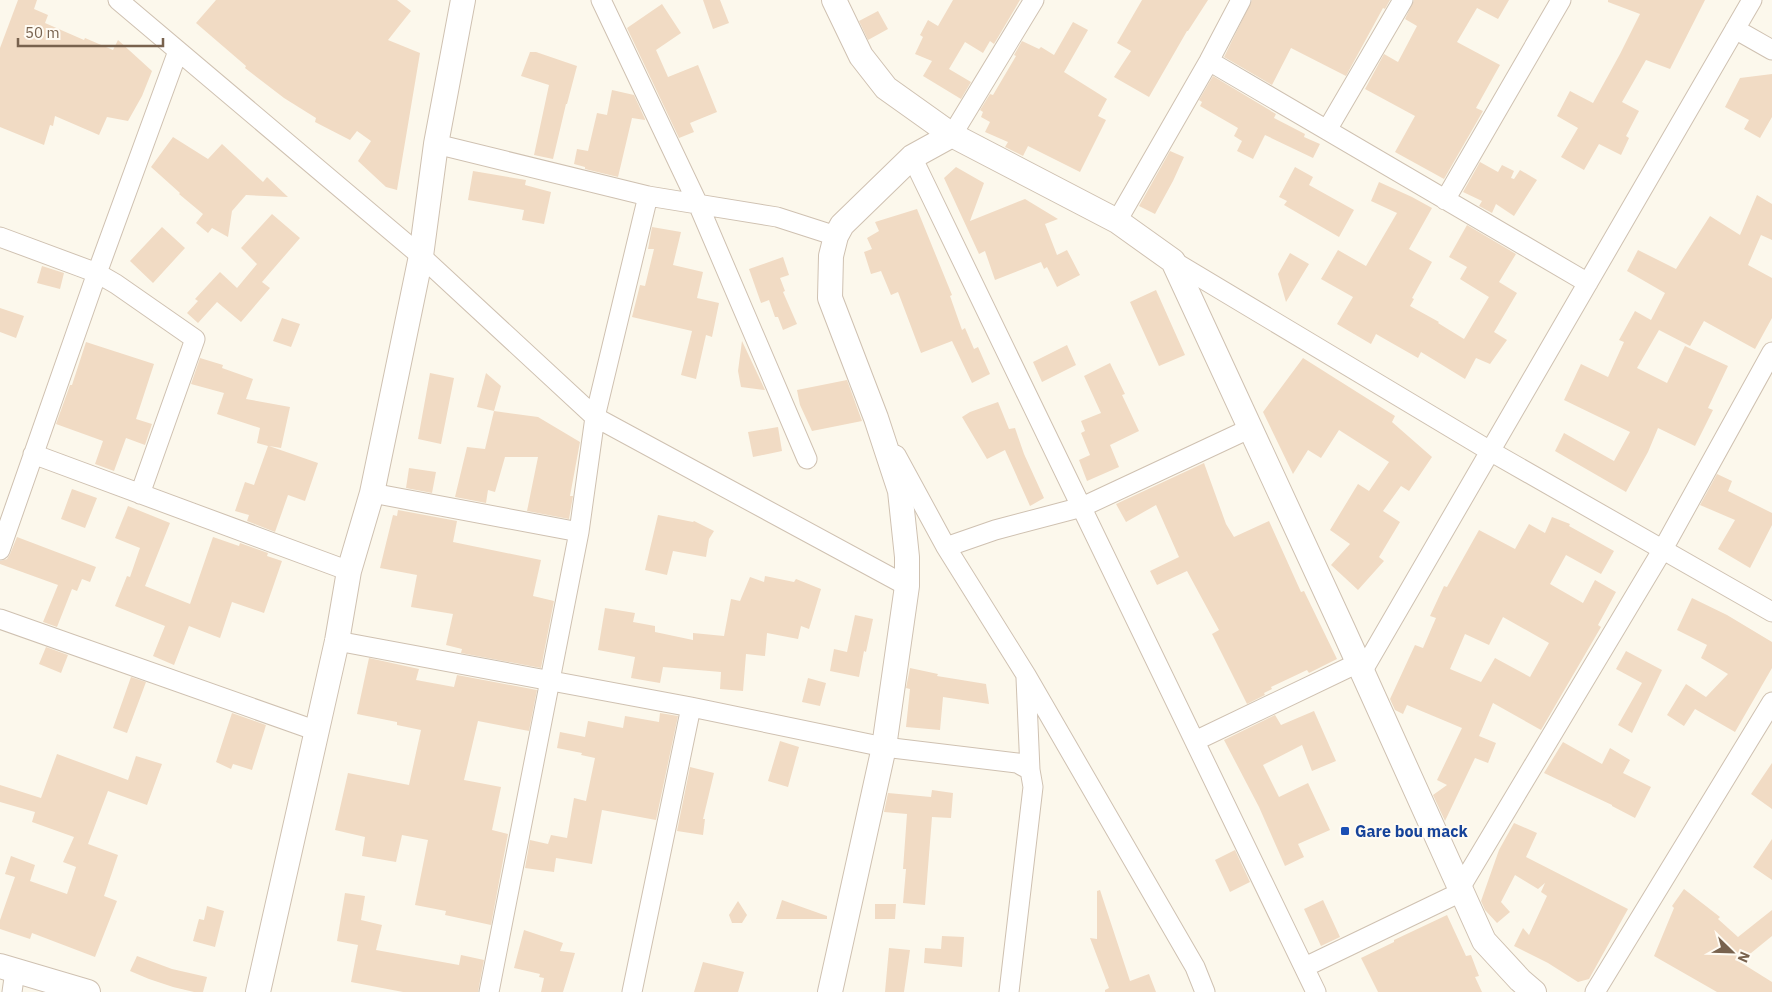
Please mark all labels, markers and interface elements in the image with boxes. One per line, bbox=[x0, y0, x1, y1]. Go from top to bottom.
scale bar bbox=[18, 15, 162, 47]
text: 50 m bbox=[25, 23, 60, 42]
place label: Gare bou mack bbox=[1355, 821, 1469, 841]
marker: Gare bou mack bbox=[1339, 825, 1351, 837]
north arrow bbox=[1707, 927, 1757, 977]
text: N bbox=[1734, 949, 1754, 965]

